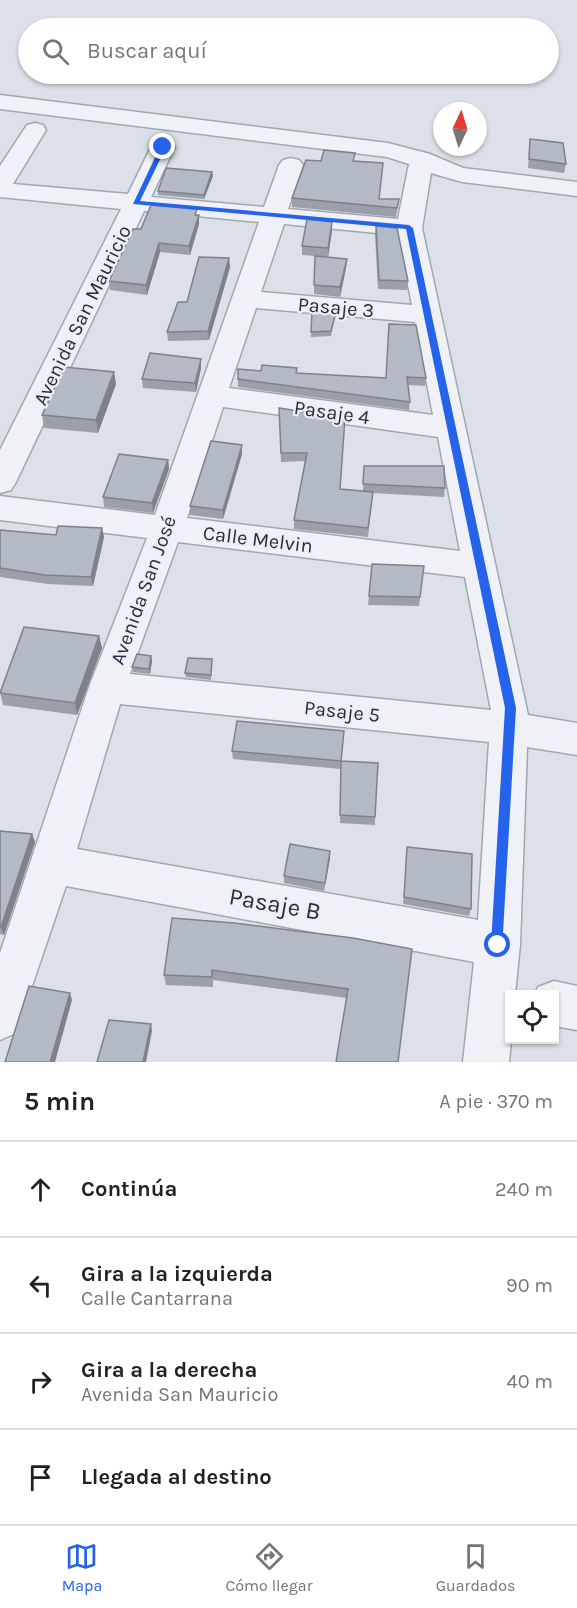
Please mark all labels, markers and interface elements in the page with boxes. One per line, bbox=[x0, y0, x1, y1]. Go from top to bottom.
search box bbox=[18, 18, 559, 84]
icon: search bbox=[39, 35, 72, 68]
text: Buscar aquí bbox=[87, 38, 207, 64]
north arrow bbox=[433, 102, 487, 156]
route end bbox=[149, 133, 175, 159]
street label: Avenida San Mauricio bbox=[29, 221, 136, 409]
street label: Pasaje 3 bbox=[297, 293, 375, 322]
street label: Pasaje 4 bbox=[293, 396, 371, 429]
street label: Avenida San José bbox=[106, 513, 181, 668]
street label: Calle Melvin bbox=[202, 521, 314, 558]
street label: Pasaje 5 bbox=[303, 696, 381, 727]
street label: Pasaje B bbox=[227, 882, 323, 926]
route start bbox=[484, 931, 510, 957]
map controls bbox=[505, 990, 559, 1044]
button: locate bbox=[505, 990, 559, 1044]
text: 5 min bbox=[24, 1086, 95, 1117]
text: A pie · 370 m bbox=[439, 1090, 553, 1113]
icon: ahead bbox=[24, 1173, 57, 1206]
text: Continúa bbox=[81, 1176, 177, 1202]
text: 240 m bbox=[495, 1178, 553, 1201]
text: Gira a la izquierda bbox=[81, 1261, 273, 1287]
icon: left bbox=[24, 1269, 57, 1302]
text: 90 m bbox=[506, 1274, 553, 1297]
text: Calle Cantarrana bbox=[81, 1287, 233, 1310]
text: Gira a la derecha bbox=[81, 1357, 257, 1383]
icon: right bbox=[24, 1365, 57, 1398]
text: 40 m bbox=[507, 1370, 553, 1393]
text: Avenida San Mauricio bbox=[81, 1383, 278, 1406]
icon: arrive bbox=[24, 1461, 57, 1494]
text: Llegada al destino bbox=[81, 1464, 272, 1490]
tab: Mapa bbox=[62, 1540, 102, 1595]
tab: Cómo llegar bbox=[226, 1540, 312, 1595]
tab: Guardados bbox=[436, 1540, 515, 1595]

